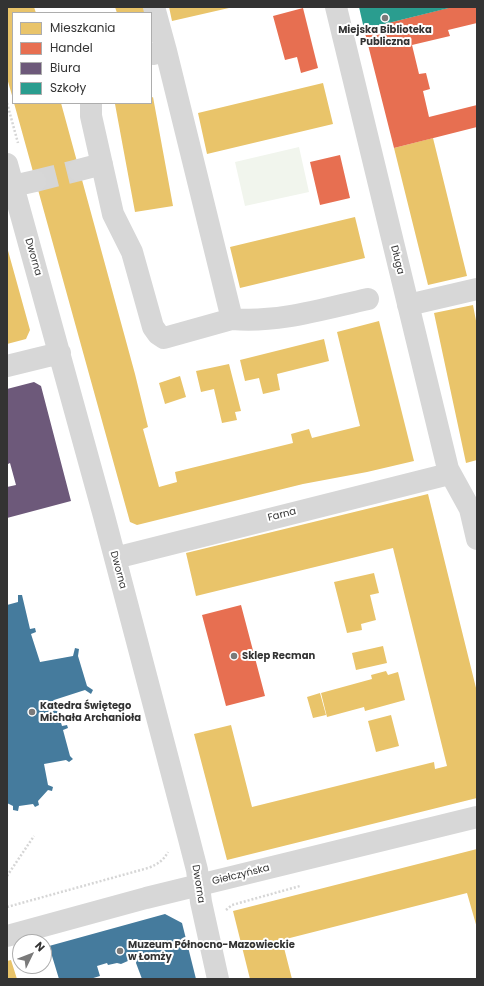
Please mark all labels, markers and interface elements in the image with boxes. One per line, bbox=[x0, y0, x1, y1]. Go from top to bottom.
legend bbox=[12, 12, 152, 104]
marker: Miejska Biblioteka Publiczna bbox=[380, 13, 390, 23]
text: Mieszkania bbox=[50, 19, 116, 36]
place label: Miejska Biblioteka Publiczna bbox=[338, 24, 432, 48]
text: Handel bbox=[50, 39, 93, 56]
text: Biura bbox=[50, 59, 81, 76]
text: Szkoły bbox=[50, 79, 86, 96]
street label: Dworna bbox=[22, 237, 44, 277]
street label: Długa bbox=[388, 244, 406, 276]
street label: Farna bbox=[267, 506, 297, 524]
street label: Dworna bbox=[107, 550, 129, 590]
place label: Sklep Recman bbox=[242, 650, 315, 662]
marker: Sklep Recman bbox=[229, 651, 239, 661]
place label: Katedra Świętego Michała Archanioła bbox=[40, 700, 141, 724]
marker: Katedra Świętego Michała Archanioła bbox=[27, 707, 37, 717]
street label: Giełczyńska bbox=[211, 862, 271, 888]
street label: Dworna bbox=[189, 864, 207, 904]
north arrow bbox=[12, 934, 52, 974]
text: N bbox=[31, 938, 49, 955]
place label: Muzeum Północno-Mazowieckie w Łomży bbox=[128, 939, 295, 962]
marker: Muzeum Północno-Mazowieckie w Łomży bbox=[115, 946, 125, 956]

